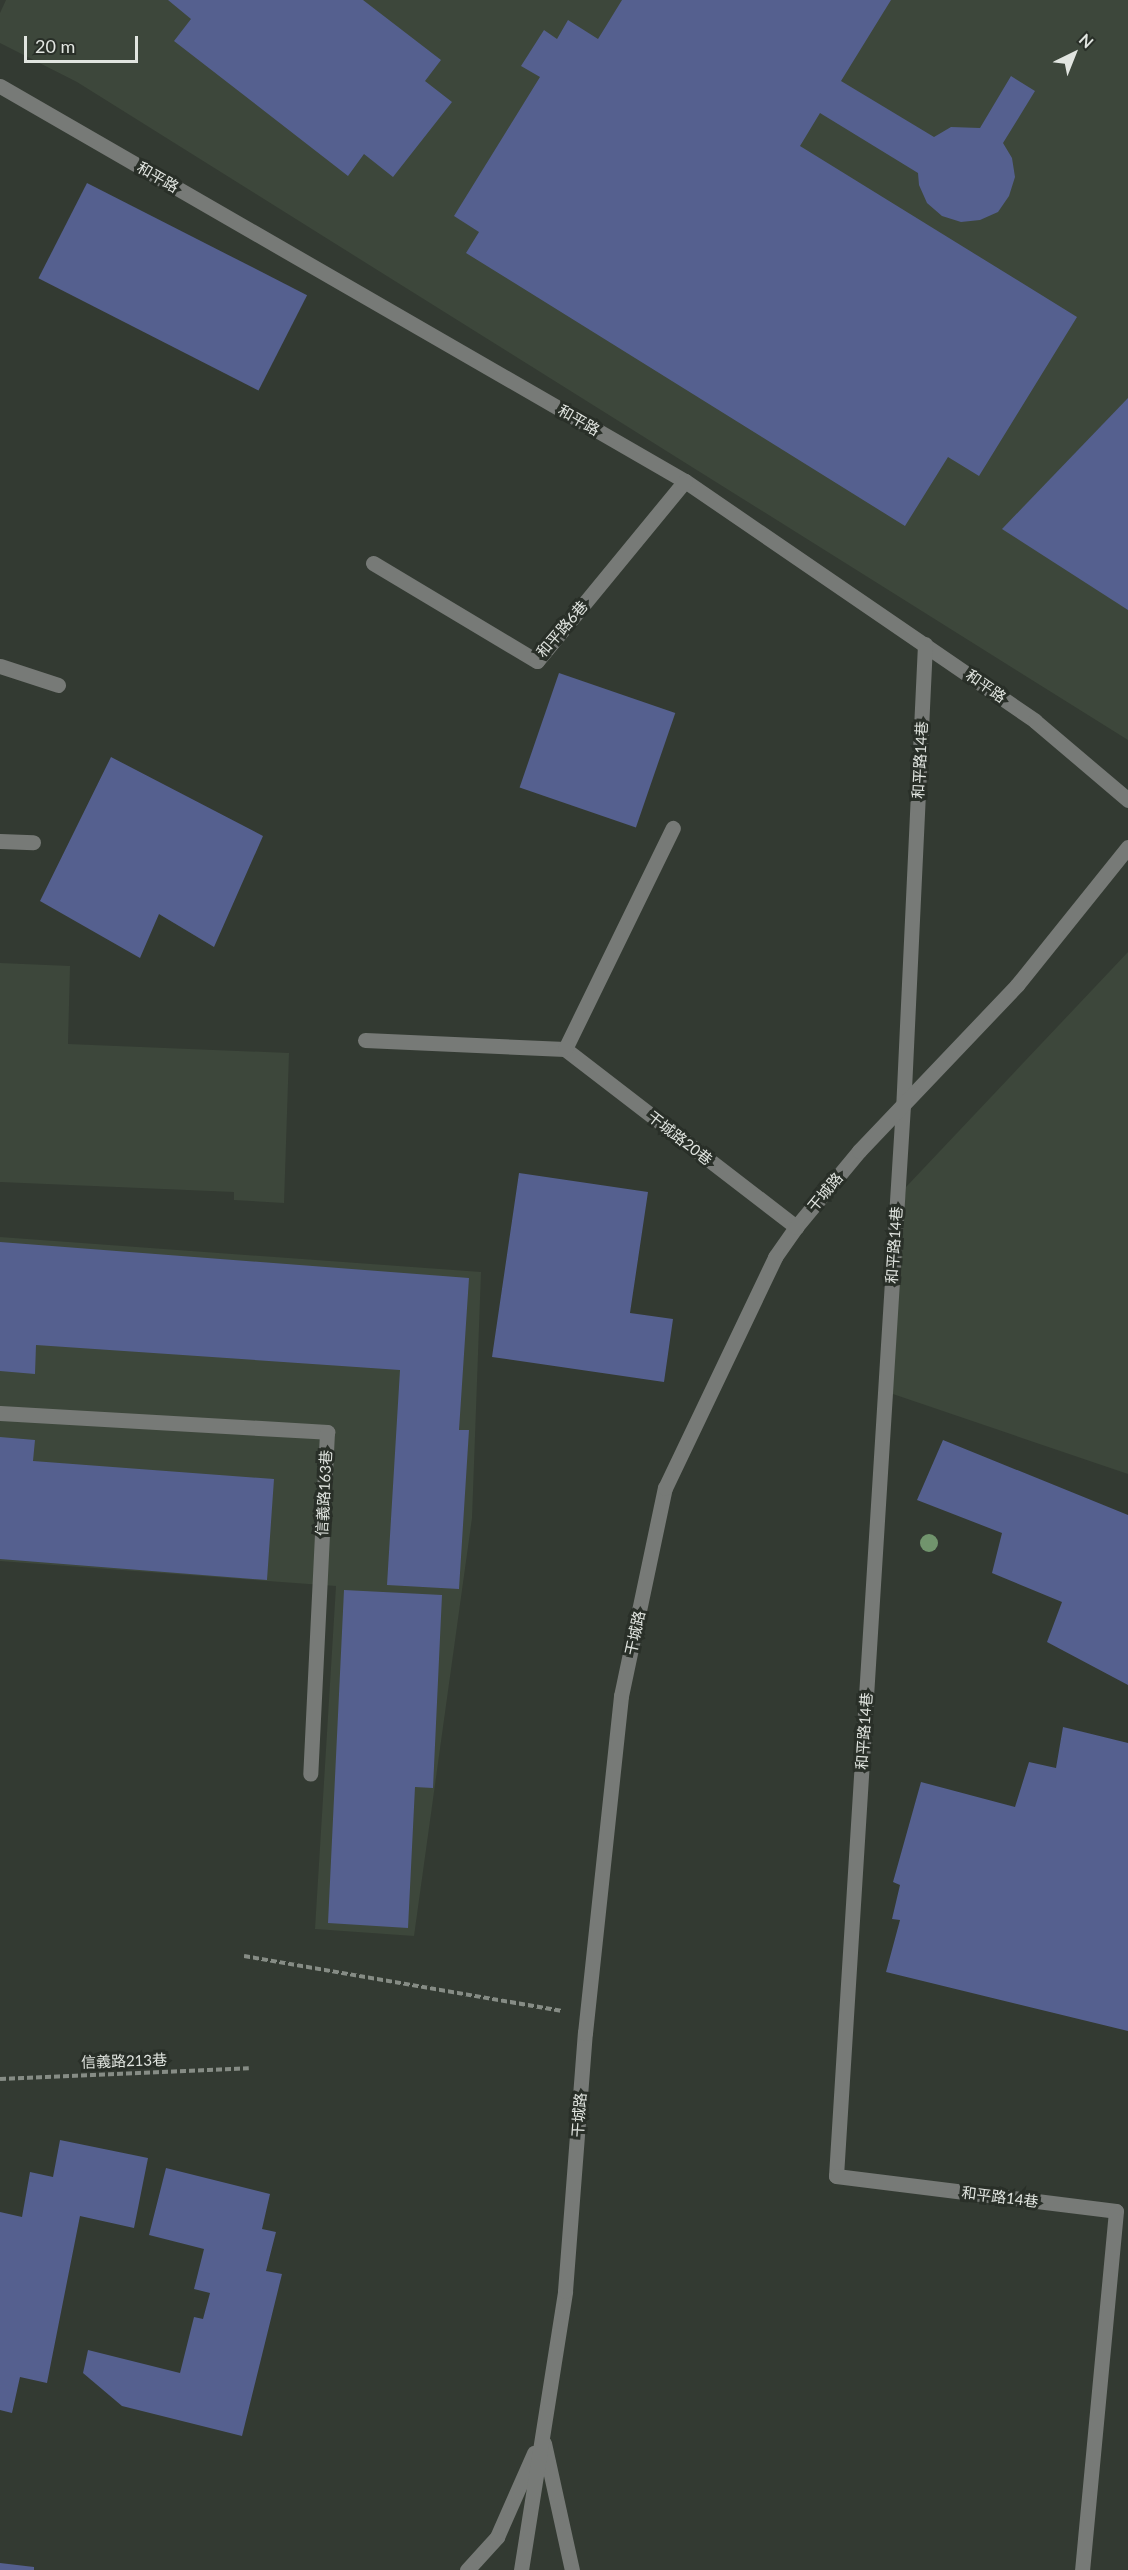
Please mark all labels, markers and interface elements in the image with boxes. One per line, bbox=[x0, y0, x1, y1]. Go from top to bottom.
scale bar bbox=[27, 24, 141, 62]
north arrow bbox=[1044, 24, 1104, 84]
text: N bbox=[1076, 29, 1098, 52]
text: 20 m bbox=[35, 35, 75, 57]
street label: 和平路 bbox=[134, 158, 182, 196]
street label: 和平路 bbox=[555, 401, 603, 439]
street label: 和平路6巷 bbox=[533, 597, 591, 661]
street label: 和平路 bbox=[962, 666, 1010, 706]
street label: 和平路14巷 bbox=[909, 721, 931, 799]
street label: 干城路20巷 bbox=[644, 1107, 716, 1169]
street label: 干城路 bbox=[804, 1169, 846, 1215]
street label: 和平路14巷 bbox=[882, 1206, 906, 1284]
street label: 信義路163巷 bbox=[313, 1450, 335, 1536]
street label: 干城路 bbox=[622, 1609, 648, 1657]
street label: 和平路14巷 bbox=[852, 1692, 876, 1770]
street label: 信義路213巷 bbox=[81, 2051, 167, 2071]
street label: 干城路 bbox=[568, 2092, 590, 2138]
street label: 和平路14巷 bbox=[960, 2183, 1040, 2211]

